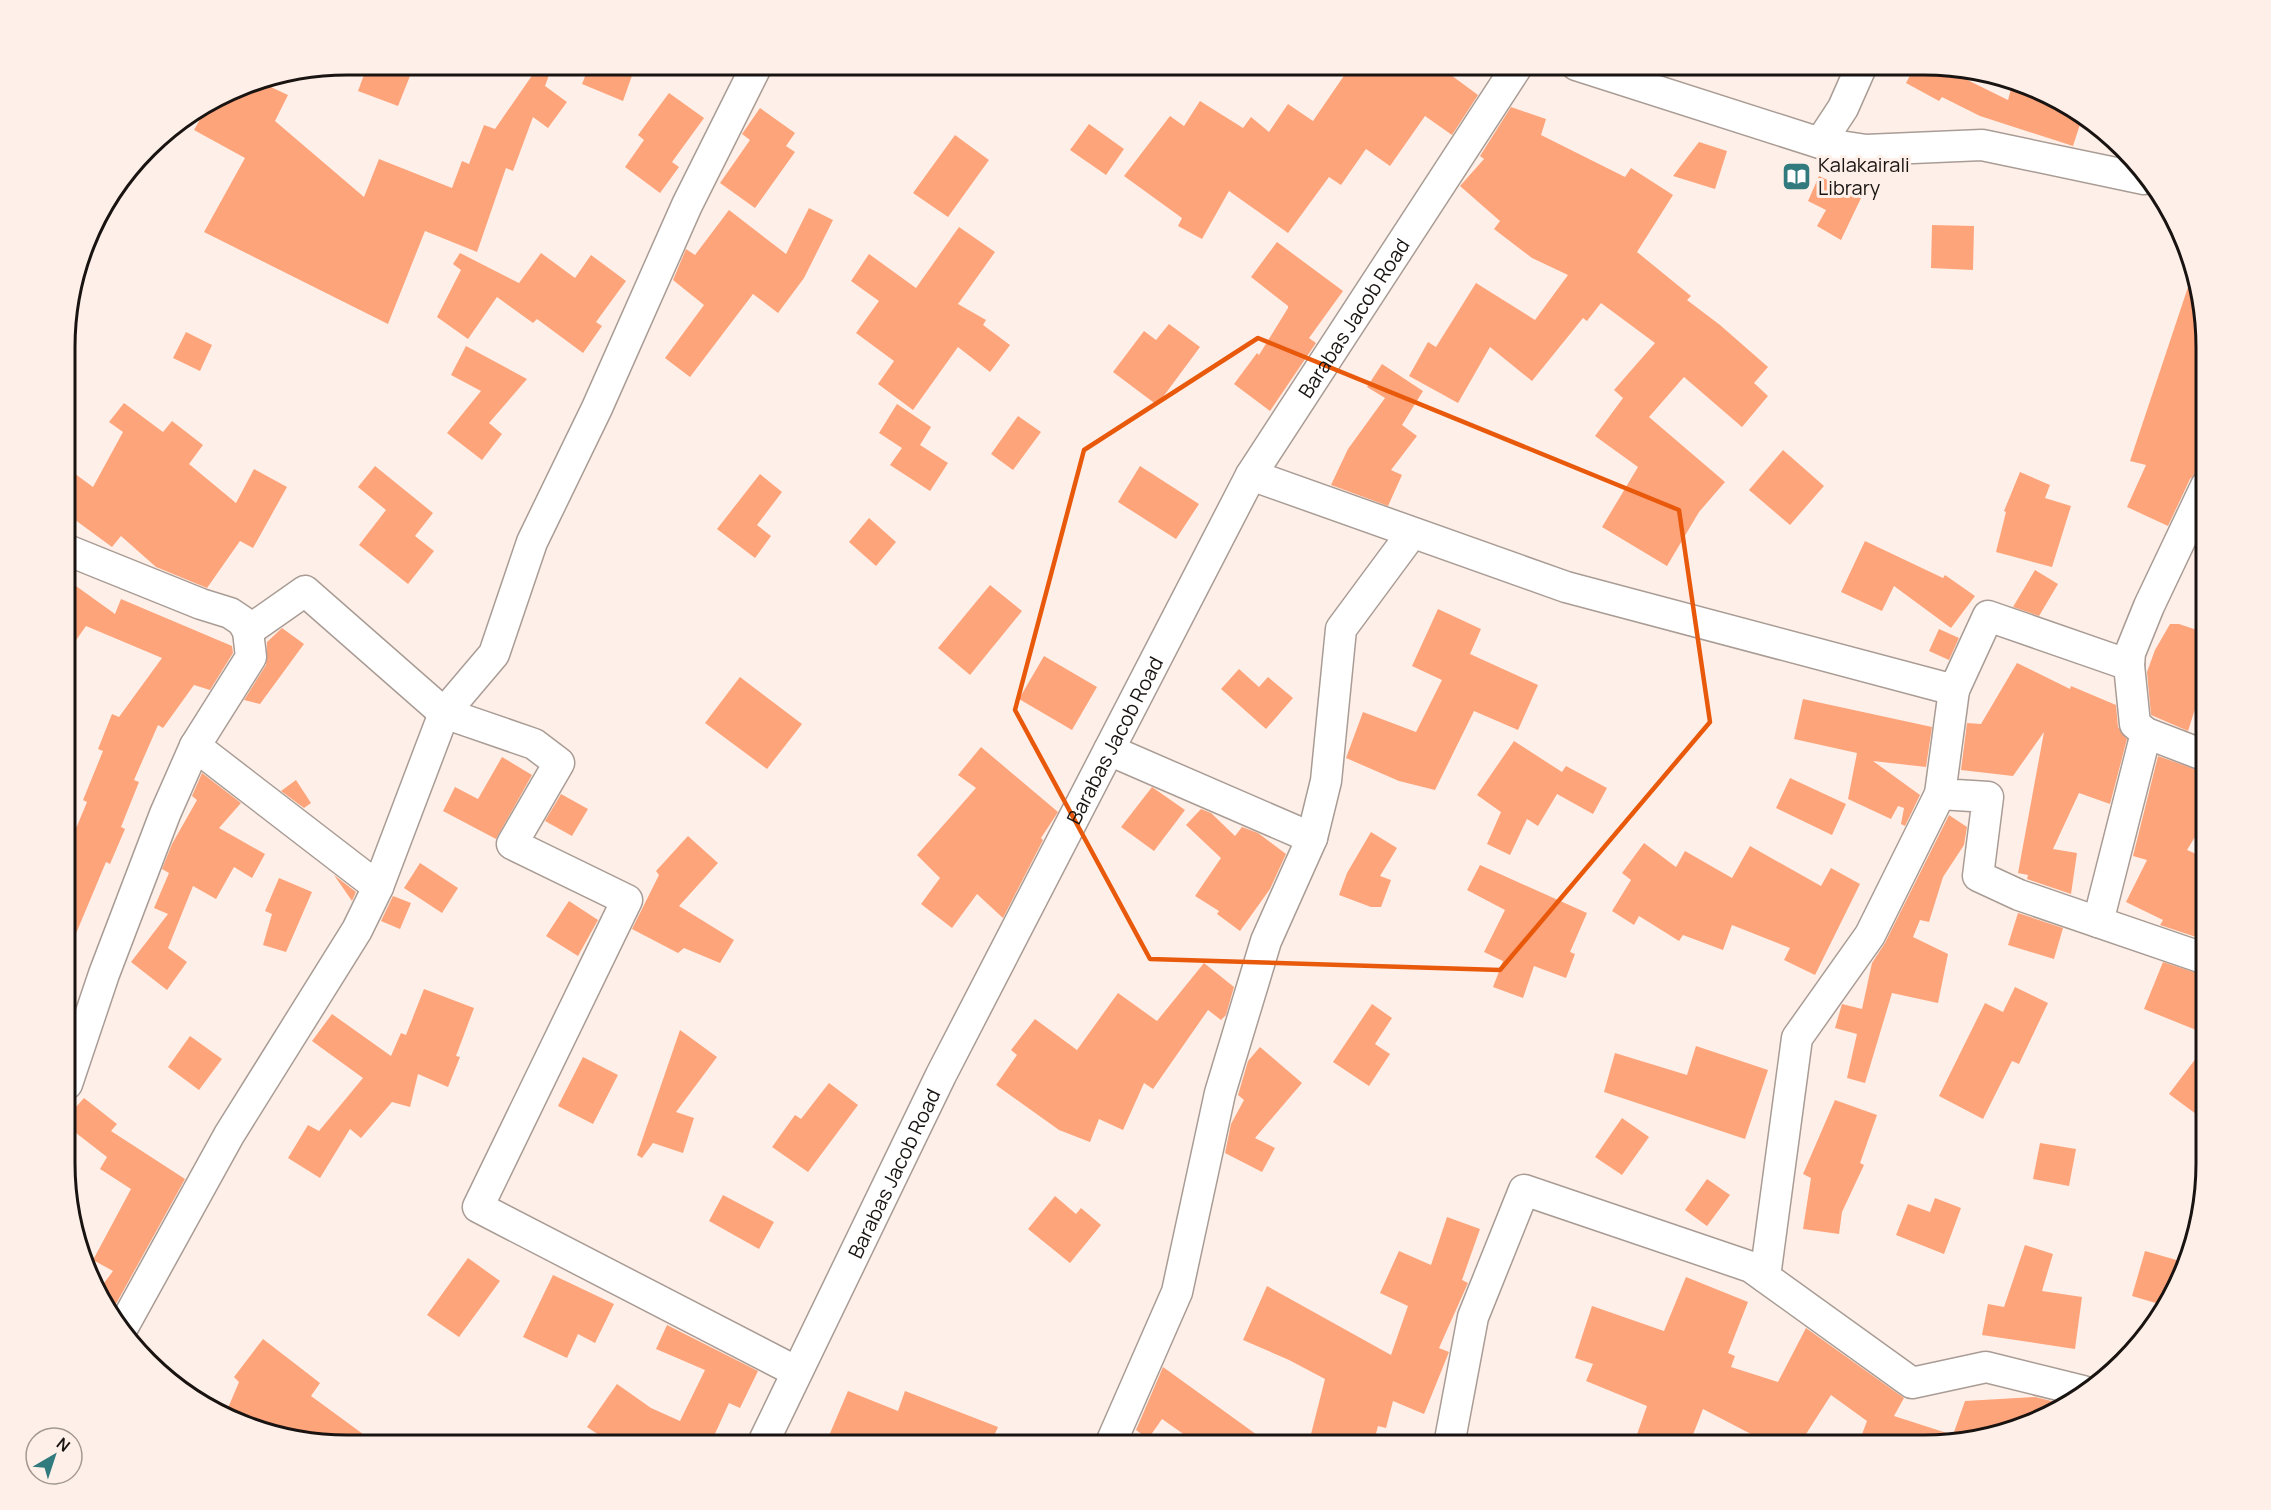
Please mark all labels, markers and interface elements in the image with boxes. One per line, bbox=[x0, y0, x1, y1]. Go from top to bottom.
place label: Kalakairali Library bbox=[1818, 151, 1910, 201]
library icon: Kalakairali Library bbox=[1781, 160, 1813, 192]
street label: Barabas Jacob Road bbox=[1292, 233, 1415, 403]
street label: Barabas Jacob Road bbox=[1060, 652, 1169, 829]
street label: Barabas Jacob Road bbox=[841, 1084, 946, 1262]
north arrow bbox=[24, 1426, 84, 1486]
text: N bbox=[52, 1432, 75, 1457]

